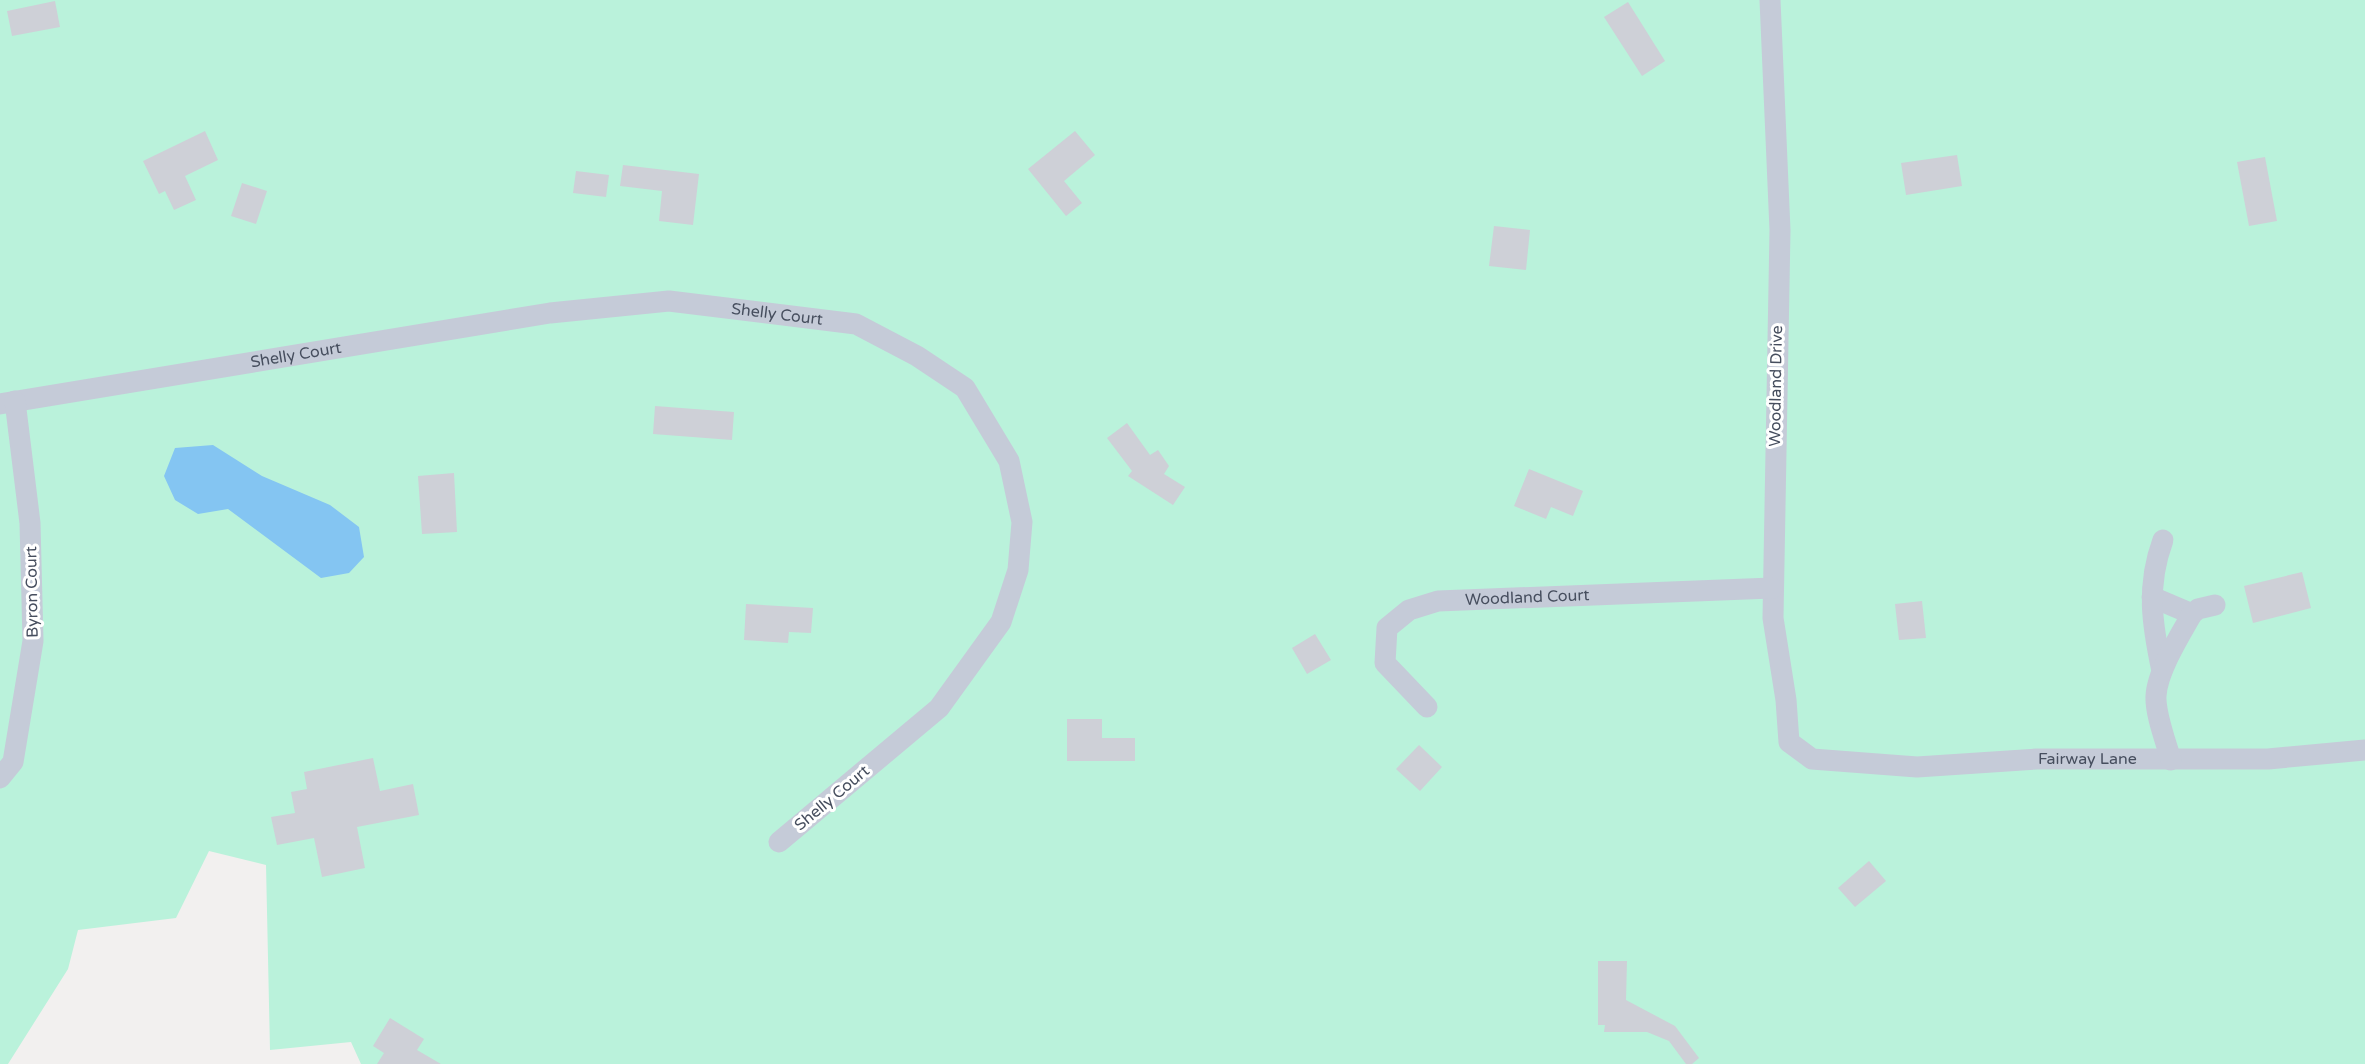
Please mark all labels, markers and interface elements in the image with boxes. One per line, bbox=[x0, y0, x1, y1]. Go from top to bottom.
street label: Shelly Court bbox=[730, 299, 824, 330]
street label: Woodland Drive bbox=[1765, 325, 1787, 447]
street label: Shelly Court bbox=[249, 338, 343, 372]
street label: Byron Court bbox=[21, 546, 43, 638]
street label: Woodland Court bbox=[1465, 585, 1590, 610]
street label: Fairway Lane bbox=[2038, 749, 2137, 769]
street label: Shelly Court bbox=[790, 761, 874, 835]

